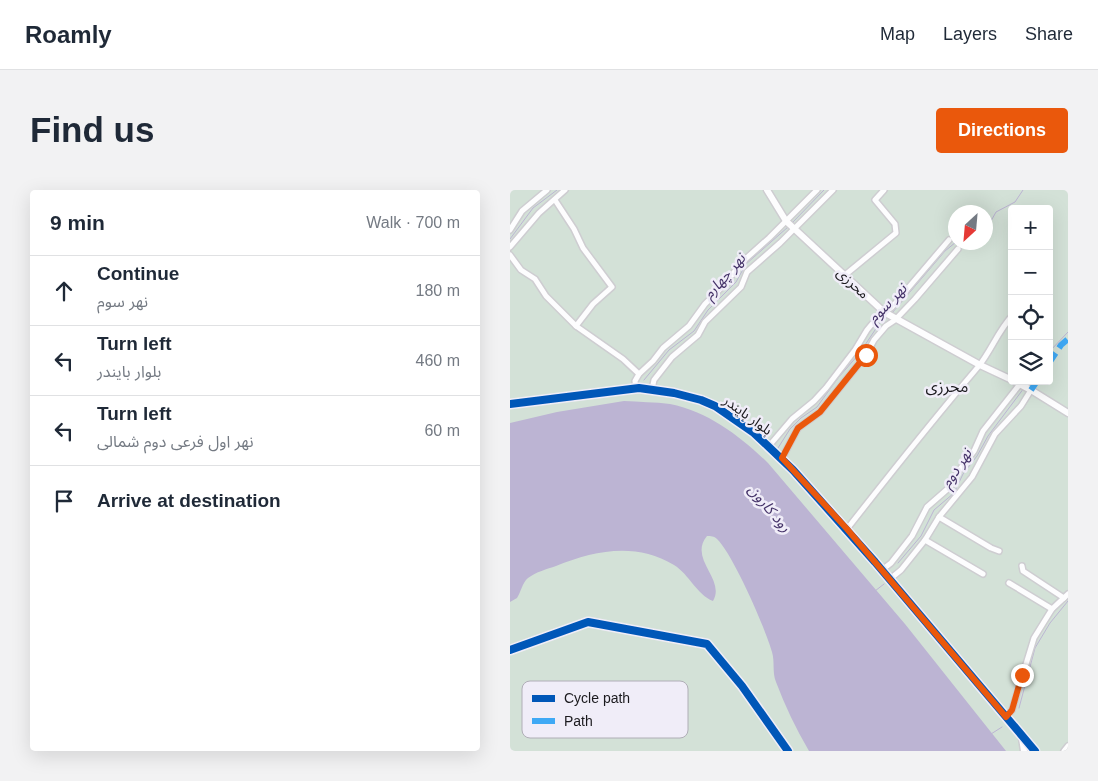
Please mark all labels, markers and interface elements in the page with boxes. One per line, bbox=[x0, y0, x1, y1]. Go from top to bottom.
text: Roamly bbox=[25, 21, 112, 48]
text: Map bbox=[880, 24, 915, 44]
text: Layers bbox=[943, 24, 997, 44]
text: Share bbox=[1025, 24, 1073, 44]
button: Directions bbox=[936, 108, 1068, 153]
text: Find us bbox=[30, 110, 154, 149]
north arrow bbox=[948, 205, 993, 250]
map controls bbox=[1008, 205, 1053, 385]
button: + bbox=[1008, 205, 1053, 250]
text: 9 min bbox=[50, 211, 105, 234]
text: Walk · 700 m bbox=[366, 214, 460, 231]
water label: نهر چهارم bbox=[699, 248, 752, 305]
button: − bbox=[1008, 250, 1053, 295]
text: Continue bbox=[97, 263, 179, 284]
street label: محرزی bbox=[833, 264, 872, 302]
icon: ahead bbox=[50, 277, 78, 305]
water label: نهر سوم bbox=[864, 279, 913, 329]
text: 180 m bbox=[416, 282, 460, 299]
text: نهر سوم bbox=[97, 293, 148, 310]
button: locate bbox=[1008, 295, 1053, 340]
text: Turn left bbox=[97, 333, 172, 354]
button: layers bbox=[1008, 340, 1053, 385]
route start bbox=[855, 344, 878, 367]
icon: left bbox=[50, 347, 78, 375]
text: 460 m bbox=[416, 352, 460, 369]
text: بلوار بایندر bbox=[97, 363, 161, 380]
district label: محرزی bbox=[926, 378, 968, 396]
street label: بلوار بایندر bbox=[719, 391, 776, 439]
text: Turn left bbox=[97, 403, 172, 424]
icon: left bbox=[50, 417, 78, 445]
text: 60 m bbox=[424, 422, 460, 439]
text: نهر اول فرعی دوم شمالی bbox=[97, 433, 253, 450]
water label: نهر دوم bbox=[937, 444, 978, 493]
water label: رود کارون bbox=[745, 481, 795, 536]
icon: arrive bbox=[50, 487, 78, 515]
text: Arrive at destination bbox=[97, 490, 281, 511]
route end bbox=[1011, 664, 1034, 687]
legend bbox=[522, 681, 688, 738]
text: Cycle path bbox=[564, 690, 630, 706]
text: Path bbox=[564, 713, 593, 729]

